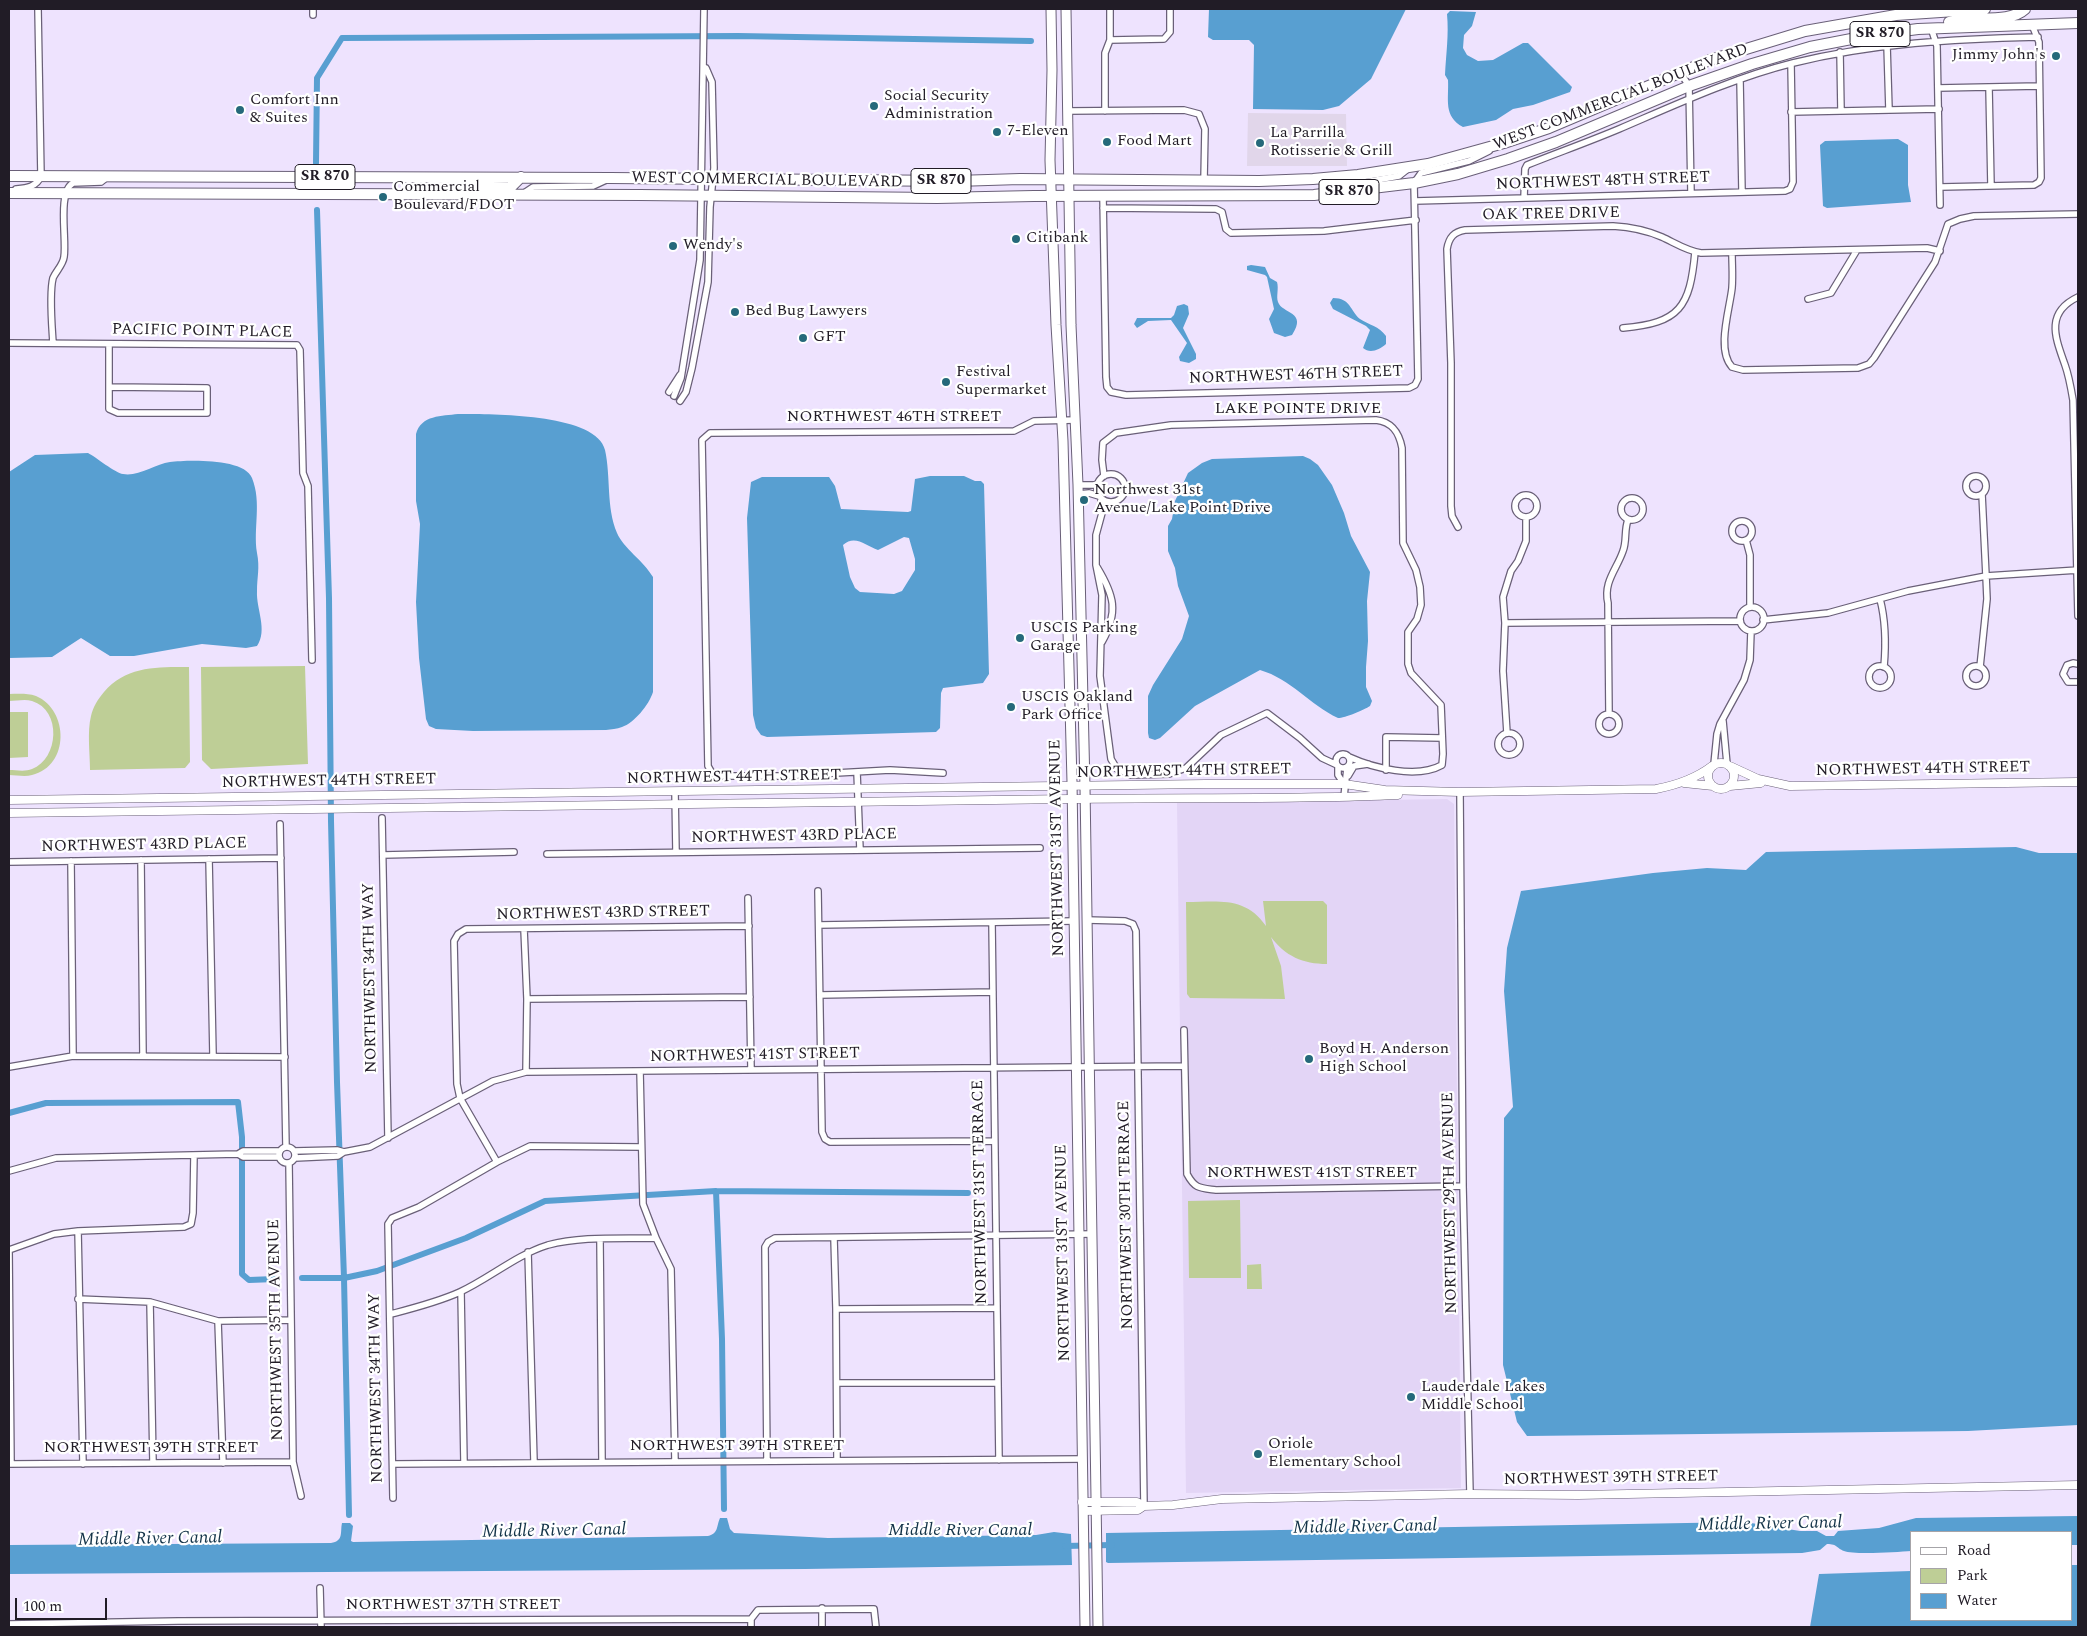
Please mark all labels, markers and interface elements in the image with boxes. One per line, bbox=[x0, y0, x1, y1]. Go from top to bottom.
road number: SR 870 bbox=[1850, 22, 1910, 46]
street label: WEST COMMERCIAL BOULEVARD bbox=[1491, 40, 1751, 156]
place label: Jimmy John's bbox=[1952, 46, 2046, 66]
marker: Jimmy John's bbox=[2050, 50, 2062, 62]
place label: Social Security Administration bbox=[884, 87, 993, 125]
place label: Comfort Inn & Suites bbox=[250, 91, 339, 129]
marker: Social Security Administration bbox=[868, 100, 880, 112]
marker: Comfort Inn & Suites bbox=[234, 104, 246, 116]
place label: 7-Eleven bbox=[1007, 122, 1069, 142]
place label: La Parrilla Rotisserie & Grill bbox=[1270, 124, 1393, 162]
marker: 7-Eleven bbox=[991, 126, 1003, 138]
place label: Food Mart bbox=[1117, 132, 1192, 152]
marker: Food Mart bbox=[1101, 136, 1113, 148]
marker: La Parrilla Rotisserie & Grill bbox=[1254, 137, 1266, 149]
road number: SR 870 bbox=[295, 164, 355, 190]
road number: SR 870 bbox=[911, 168, 971, 194]
street label: WEST COMMERCIAL BOULEVARD bbox=[631, 169, 903, 193]
street label: NORTHWEST 48TH STREET bbox=[1495, 169, 1711, 195]
place label: Commercial Boulevard/FDOT bbox=[393, 178, 515, 216]
road number: SR 870 bbox=[1319, 180, 1379, 204]
marker: Commercial Boulevard/FDOT bbox=[377, 191, 389, 203]
street label: OAK TREE DRIVE bbox=[1482, 204, 1620, 226]
place label: Citibank bbox=[1026, 229, 1088, 249]
marker: Citibank bbox=[1010, 233, 1022, 245]
place label: Wendy's bbox=[683, 236, 743, 256]
marker: Wendy's bbox=[667, 240, 679, 252]
place label: Bed Bug Lawyers bbox=[745, 302, 867, 322]
marker: Bed Bug Lawyers bbox=[729, 306, 741, 318]
street label: PACIFIC POINT PLACE bbox=[112, 321, 292, 343]
place label: GFT bbox=[813, 328, 846, 348]
marker: GFT bbox=[797, 332, 809, 344]
place label: Festival Supermarket bbox=[956, 363, 1047, 401]
street label: NORTHWEST 46TH STREET bbox=[1188, 363, 1404, 389]
marker: Festival Supermarket bbox=[940, 376, 952, 388]
street label: LAKE POINTE DRIVE bbox=[1215, 400, 1381, 420]
street label: NORTHWEST 46TH STREET bbox=[787, 408, 1001, 428]
place label: Northwest 31st Avenue/Lake Point Drive bbox=[1094, 481, 1271, 519]
marker: Northwest 31st Avenue/Lake Point Drive bbox=[1078, 494, 1090, 506]
place label: USCIS Parking Garage bbox=[1030, 619, 1137, 657]
marker: USCIS Parking Garage bbox=[1014, 632, 1026, 644]
place label: USCIS Oakland Park Office bbox=[1021, 688, 1133, 726]
marker: USCIS Oakland Park Office bbox=[1005, 701, 1017, 713]
street label: NORTHWEST 31ST AVENUE bbox=[1047, 739, 1069, 957]
street label: NORTHWEST 44TH STREET bbox=[1816, 759, 2030, 781]
street label: NORTHWEST 44TH STREET bbox=[1077, 761, 1291, 783]
street label: NORTHWEST 44TH STREET bbox=[627, 767, 841, 789]
street label: NORTHWEST 44TH STREET bbox=[222, 771, 436, 793]
street label: NORTHWEST 43RD PLACE bbox=[691, 826, 897, 848]
street label: NORTHWEST 43RD PLACE bbox=[41, 835, 247, 857]
street label: NORTHWEST 34TH WAY bbox=[360, 883, 382, 1073]
street label: NORTHWEST 43RD STREET bbox=[496, 903, 710, 925]
place label: Boyd H. Anderson High School bbox=[1319, 1040, 1449, 1078]
street label: NORTHWEST 41ST STREET bbox=[650, 1045, 860, 1067]
marker: Boyd H. Anderson High School bbox=[1303, 1053, 1315, 1065]
street label: NORTHWEST 31ST TERRACE bbox=[969, 1080, 993, 1304]
street label: NORTHWEST 29TH AVENUE bbox=[1439, 1092, 1463, 1314]
street label: NORTHWEST 30TH TERRACE bbox=[1115, 1100, 1139, 1330]
street label: NORTHWEST 31ST AVENUE bbox=[1053, 1144, 1075, 1362]
street label: NORTHWEST 41ST STREET bbox=[1207, 1164, 1417, 1184]
street label: NORTHWEST 35TH AVENUE bbox=[265, 1219, 289, 1441]
street label: NORTHWEST 34TH WAY bbox=[366, 1293, 388, 1483]
place label: Lauderdale Lakes Middle School bbox=[1421, 1378, 1545, 1416]
marker: Lauderdale Lakes Middle School bbox=[1405, 1391, 1417, 1403]
place label: Oriole Elementary School bbox=[1268, 1435, 1401, 1473]
street label: NORTHWEST 39TH STREET bbox=[630, 1437, 844, 1457]
street label: NORTHWEST 39TH STREET bbox=[44, 1439, 258, 1459]
marker: Oriole Elementary School bbox=[1252, 1448, 1264, 1460]
street label: NORTHWEST 39TH STREET bbox=[1504, 1468, 1718, 1490]
water label: Middle River Canal bbox=[1698, 1513, 1842, 1537]
water label: Middle River Canal bbox=[1293, 1516, 1437, 1540]
water label: Middle River Canal bbox=[482, 1520, 626, 1544]
water label: Middle River Canal bbox=[888, 1520, 1032, 1542]
water label: Middle River Canal bbox=[78, 1528, 222, 1552]
legend bbox=[1910, 1531, 2072, 1621]
text: Road bbox=[1957, 1539, 1991, 1562]
text: Park bbox=[1957, 1564, 1988, 1587]
scale bar bbox=[18, 1588, 110, 1620]
text: Water bbox=[1957, 1589, 1997, 1612]
text: 100 m bbox=[23, 1595, 62, 1618]
street label: NORTHWEST 37TH STREET bbox=[346, 1596, 560, 1616]

